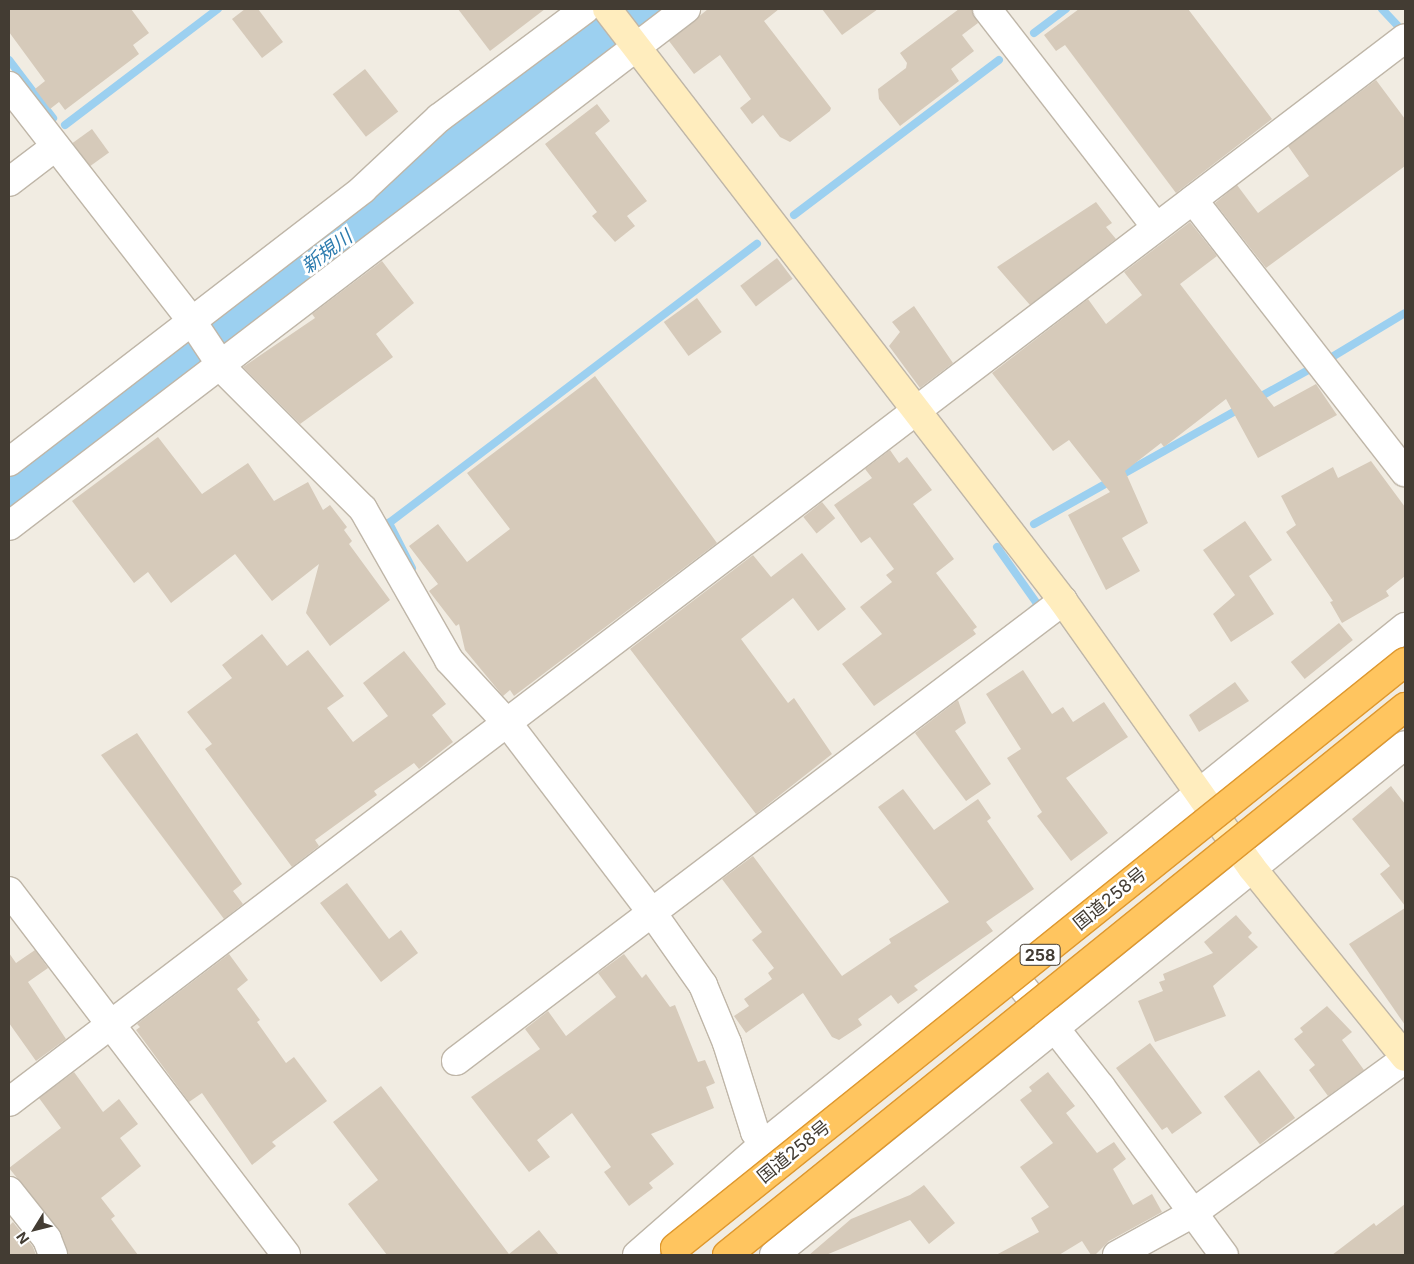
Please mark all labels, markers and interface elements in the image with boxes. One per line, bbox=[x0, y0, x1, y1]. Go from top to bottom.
water label: 新規川 bbox=[297, 226, 357, 278]
street label: 国道258号 bbox=[1069, 863, 1151, 935]
road number: 258 bbox=[1019, 942, 1061, 968]
street label: 国道258号 bbox=[753, 1116, 835, 1188]
north arrow bbox=[10, 1204, 60, 1254]
text: N bbox=[12, 1229, 32, 1247]

